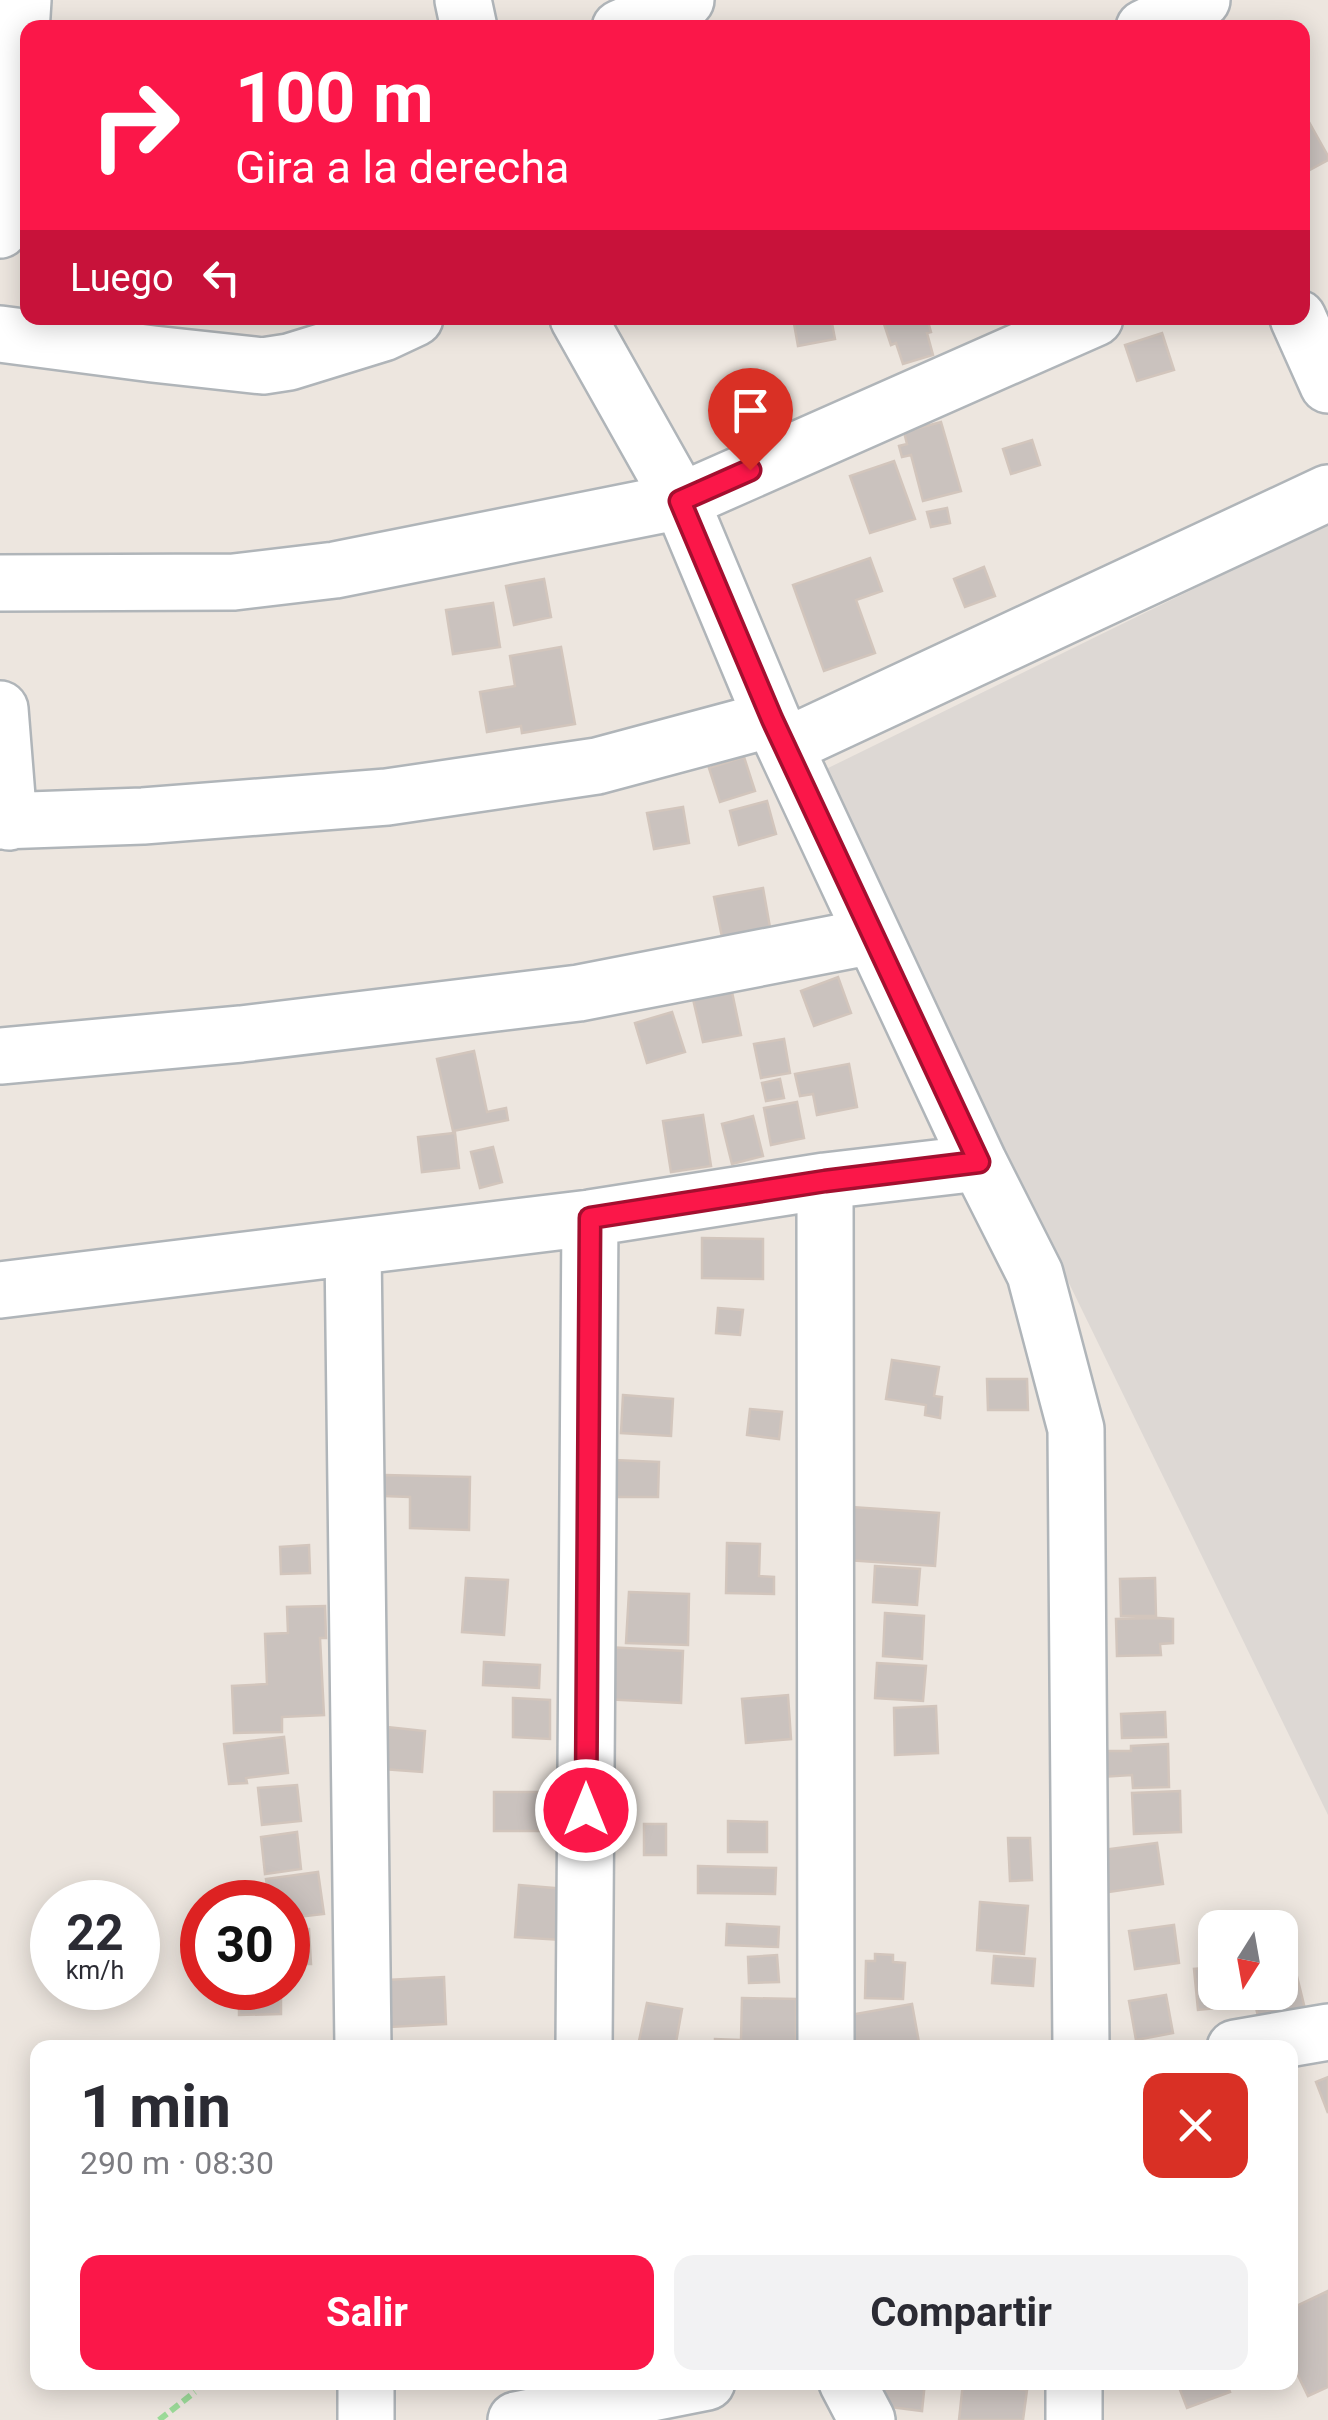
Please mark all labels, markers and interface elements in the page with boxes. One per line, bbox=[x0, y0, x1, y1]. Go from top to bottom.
text: 100 m bbox=[235, 57, 434, 139]
icon: right bbox=[70, 60, 200, 190]
text: Gira a la derecha bbox=[235, 141, 570, 194]
icon: left bbox=[194, 250, 249, 305]
text: Luego bbox=[70, 256, 174, 300]
pin bbox=[708, 368, 793, 471]
icon: arrive bbox=[723, 383, 778, 438]
position arrow bbox=[534, 1758, 638, 1862]
speed limit sign: 30 bbox=[180, 1880, 310, 2010]
text: 22 bbox=[66, 1904, 124, 1962]
north arrow bbox=[1198, 1910, 1298, 2010]
map controls bbox=[1198, 1910, 1298, 2010]
text: km/h bbox=[66, 1956, 124, 1985]
text: 1 min bbox=[80, 2071, 231, 2142]
button: close bbox=[1143, 2073, 1248, 2178]
text: 290 m · 08:30 bbox=[80, 2144, 274, 2182]
button: Salir bbox=[80, 2255, 654, 2370]
button: Compartir bbox=[674, 2255, 1248, 2370]

